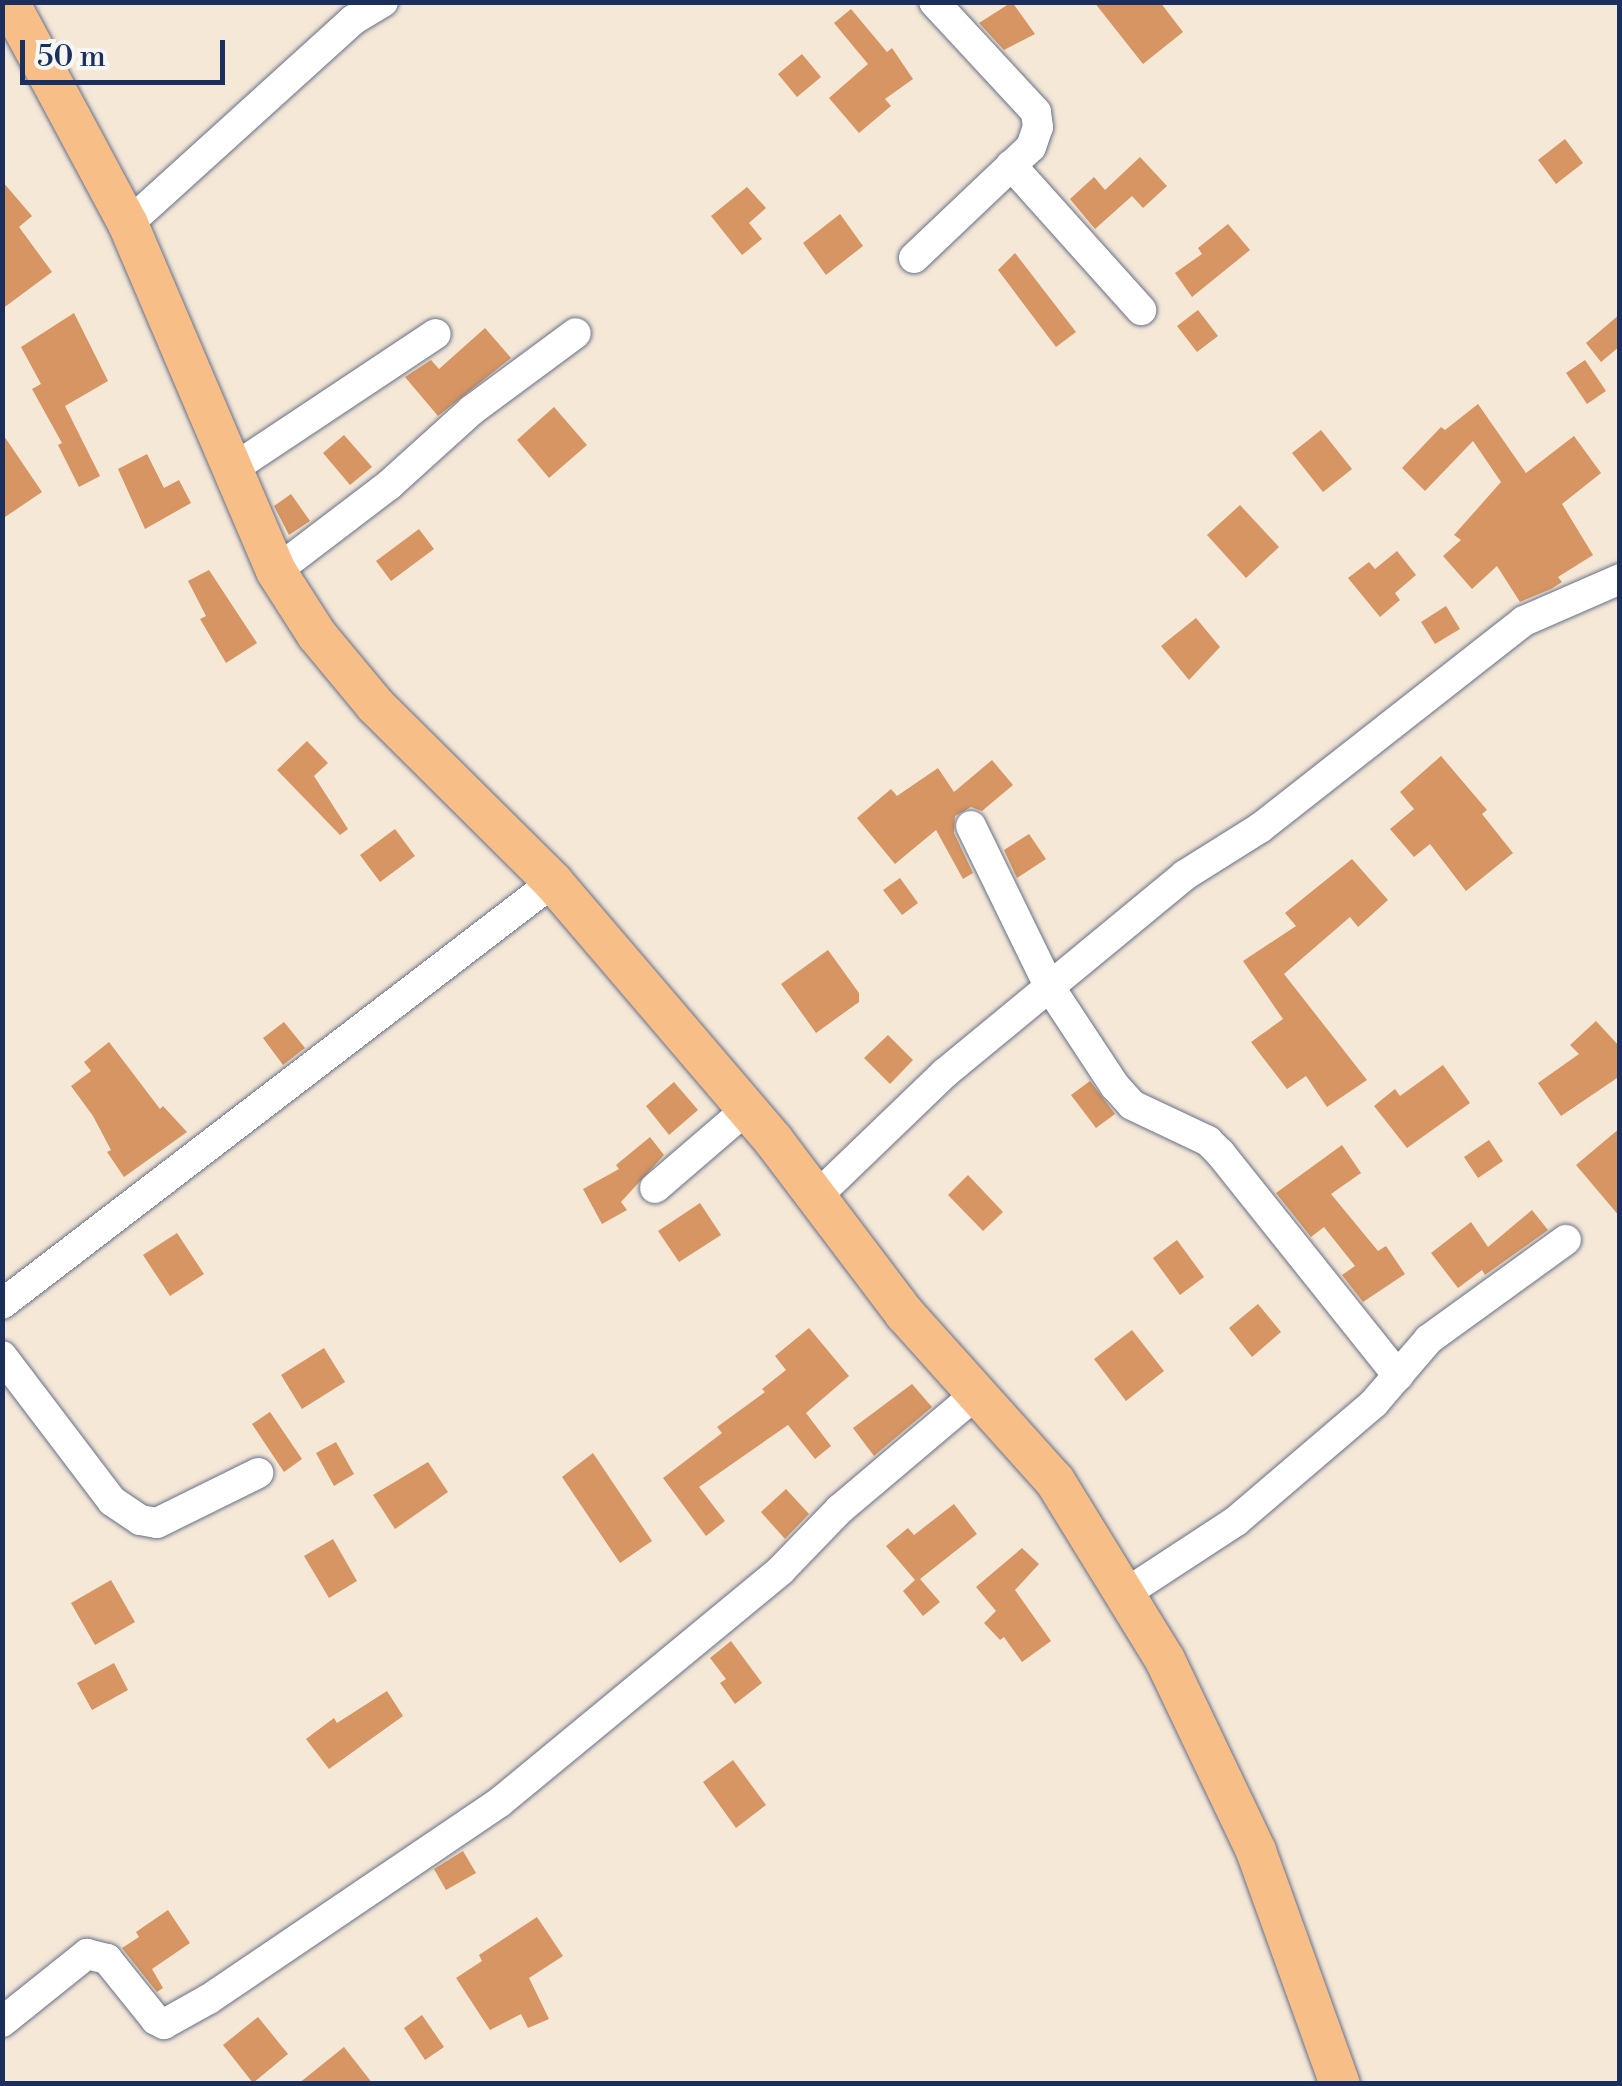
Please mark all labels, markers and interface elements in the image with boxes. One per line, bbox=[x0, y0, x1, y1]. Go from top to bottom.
scale bar bbox=[25, 20, 230, 82]
text: 50 m bbox=[37, 38, 106, 76]

